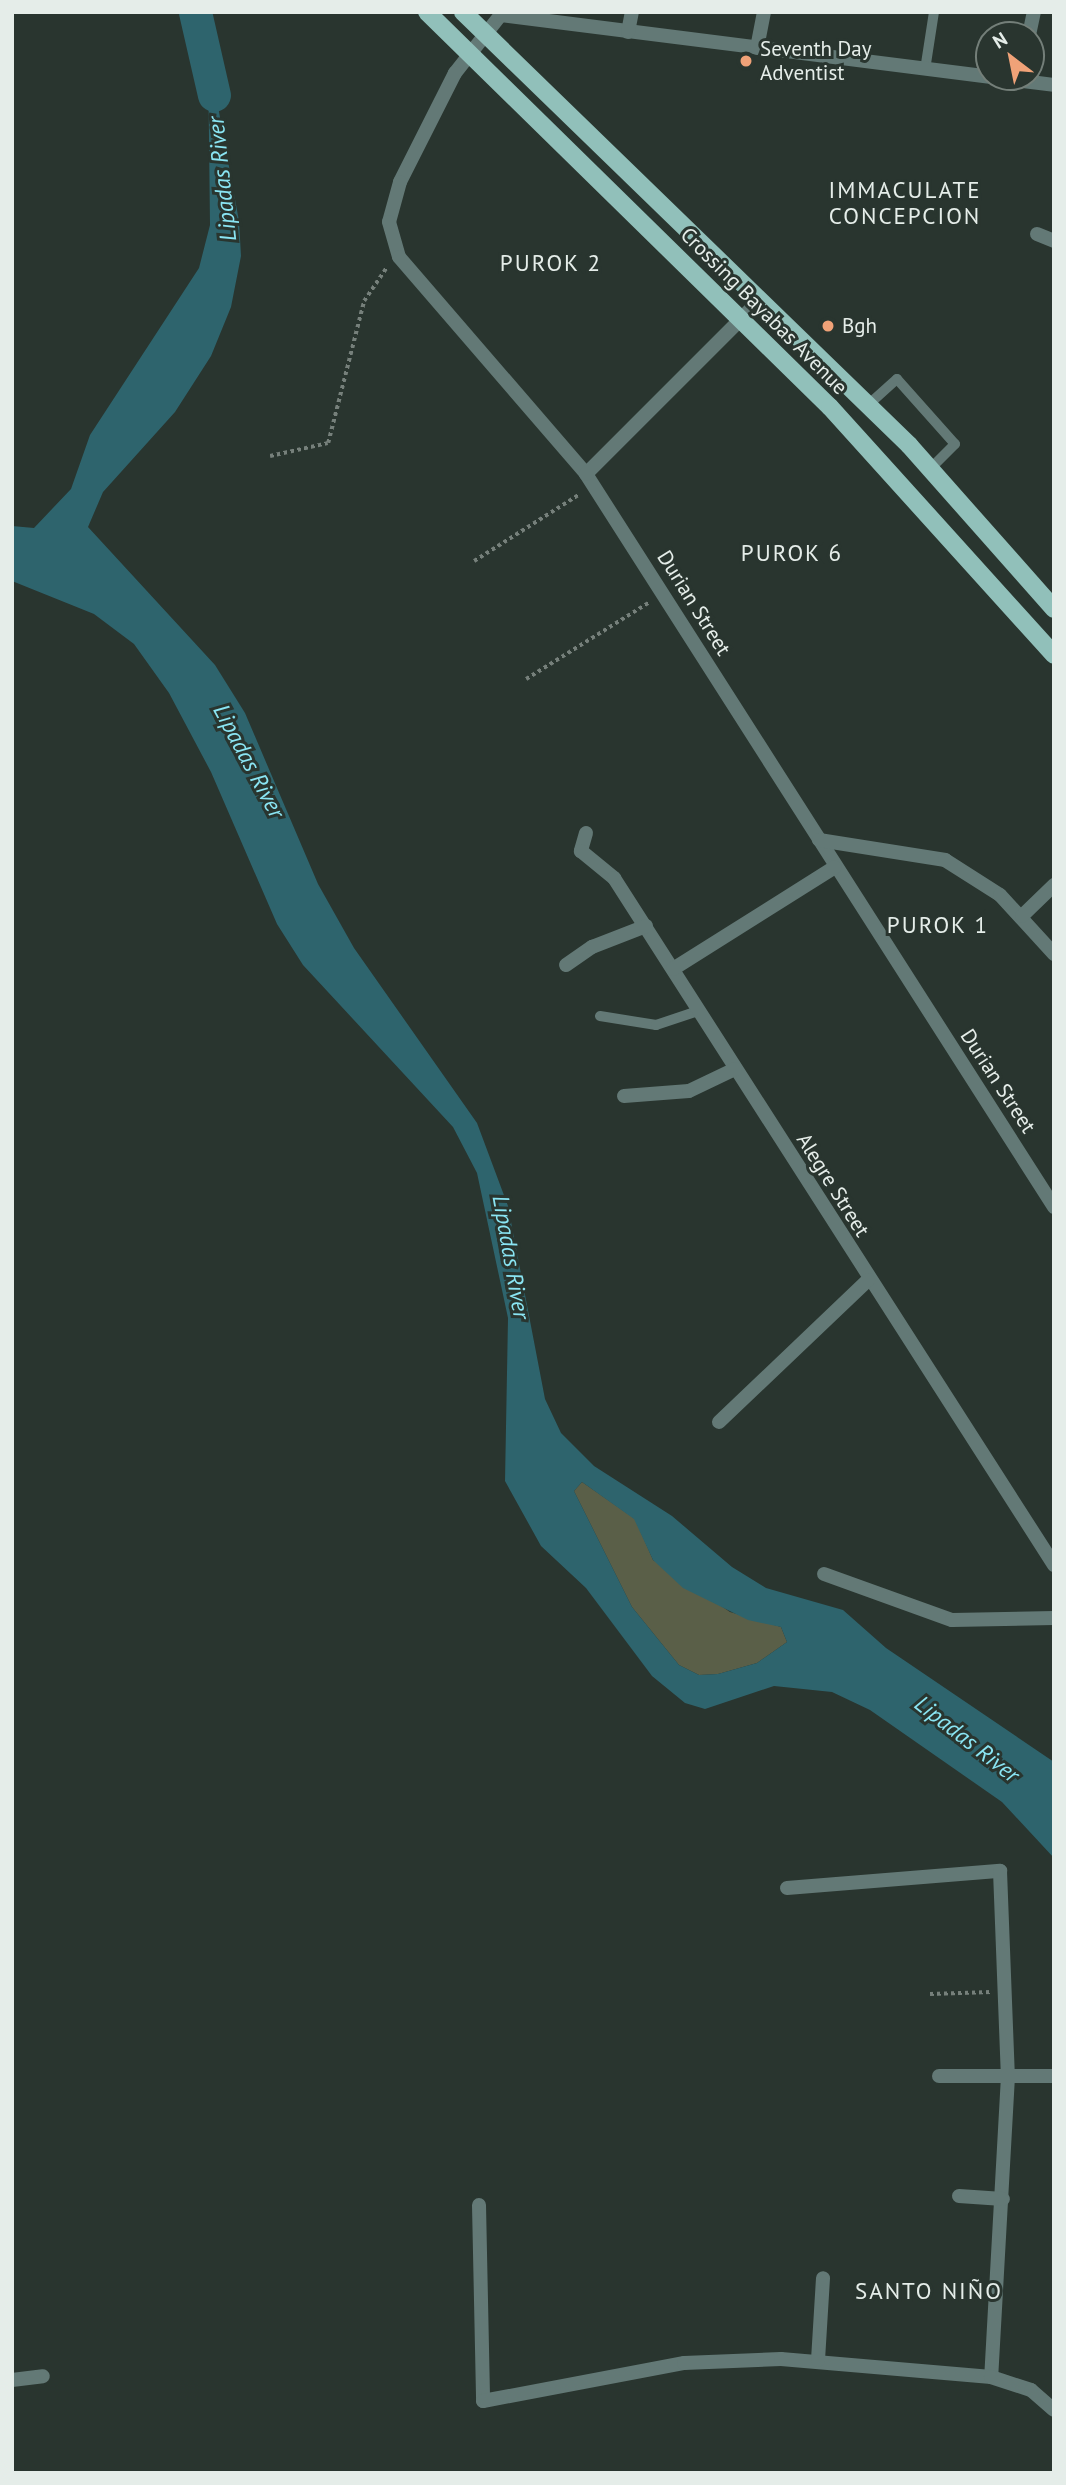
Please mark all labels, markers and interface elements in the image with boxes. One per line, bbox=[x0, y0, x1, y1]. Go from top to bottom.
north arrow bbox=[975, 21, 1045, 91]
text: N bbox=[988, 26, 1012, 53]
place label: Seventh Day Adventist bbox=[760, 36, 872, 86]
marker: Seventh Day Adventist bbox=[738, 53, 754, 69]
water label: Lipadas River bbox=[202, 115, 242, 243]
district label: IMMACULATE CONCEPCION bbox=[830, 176, 980, 230]
street label: Crossing Bayabas Avenue bbox=[675, 222, 853, 400]
district label: PUROK 2 bbox=[500, 249, 602, 277]
place label: Bgh bbox=[842, 313, 877, 339]
marker: Bgh bbox=[820, 318, 836, 334]
district label: PUROK 6 bbox=[741, 539, 843, 567]
street label: Durian Street bbox=[652, 546, 736, 660]
water label: Lipadas River bbox=[207, 699, 291, 823]
district label: PUROK 1 bbox=[887, 911, 989, 939]
street label: Durian Street bbox=[955, 1024, 1041, 1138]
street label: Alegre Street bbox=[791, 1129, 875, 1241]
water label: Lipadas River bbox=[487, 1193, 535, 1321]
water label: Lipadas River bbox=[909, 1690, 1025, 1788]
district label: SANTO NIÑO bbox=[856, 2277, 1002, 2305]

